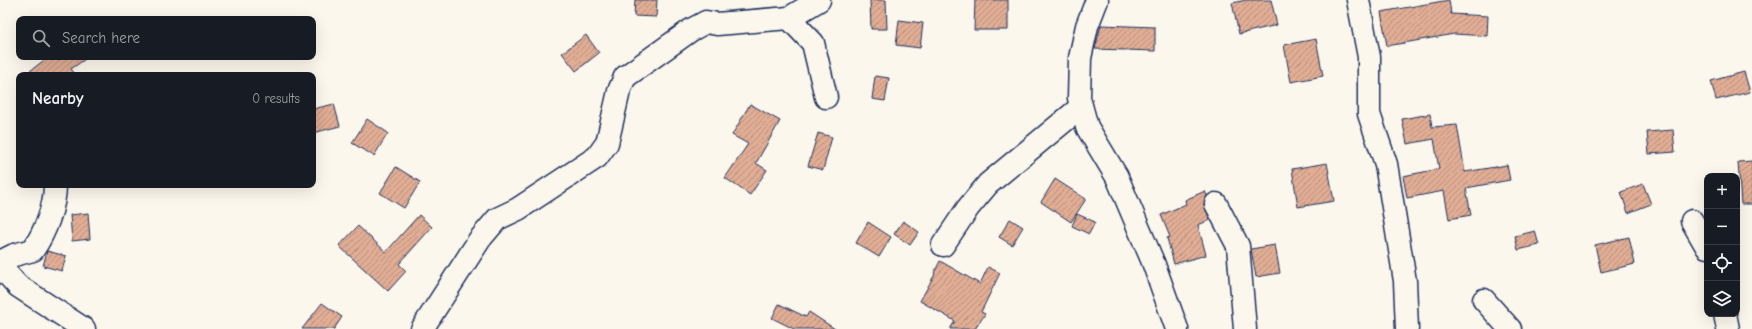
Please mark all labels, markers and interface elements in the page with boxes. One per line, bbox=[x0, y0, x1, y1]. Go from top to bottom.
search box bbox=[16, 16, 316, 60]
icon: search bbox=[30, 27, 52, 49]
text: Search here bbox=[62, 29, 140, 47]
text: Nearby bbox=[32, 89, 83, 108]
text: 0 results bbox=[252, 91, 300, 106]
map controls bbox=[1704, 173, 1740, 317]
button: + bbox=[1704, 173, 1740, 209]
button: − bbox=[1704, 209, 1740, 245]
button: locate bbox=[1704, 245, 1740, 281]
button: layers bbox=[1704, 281, 1740, 317]

